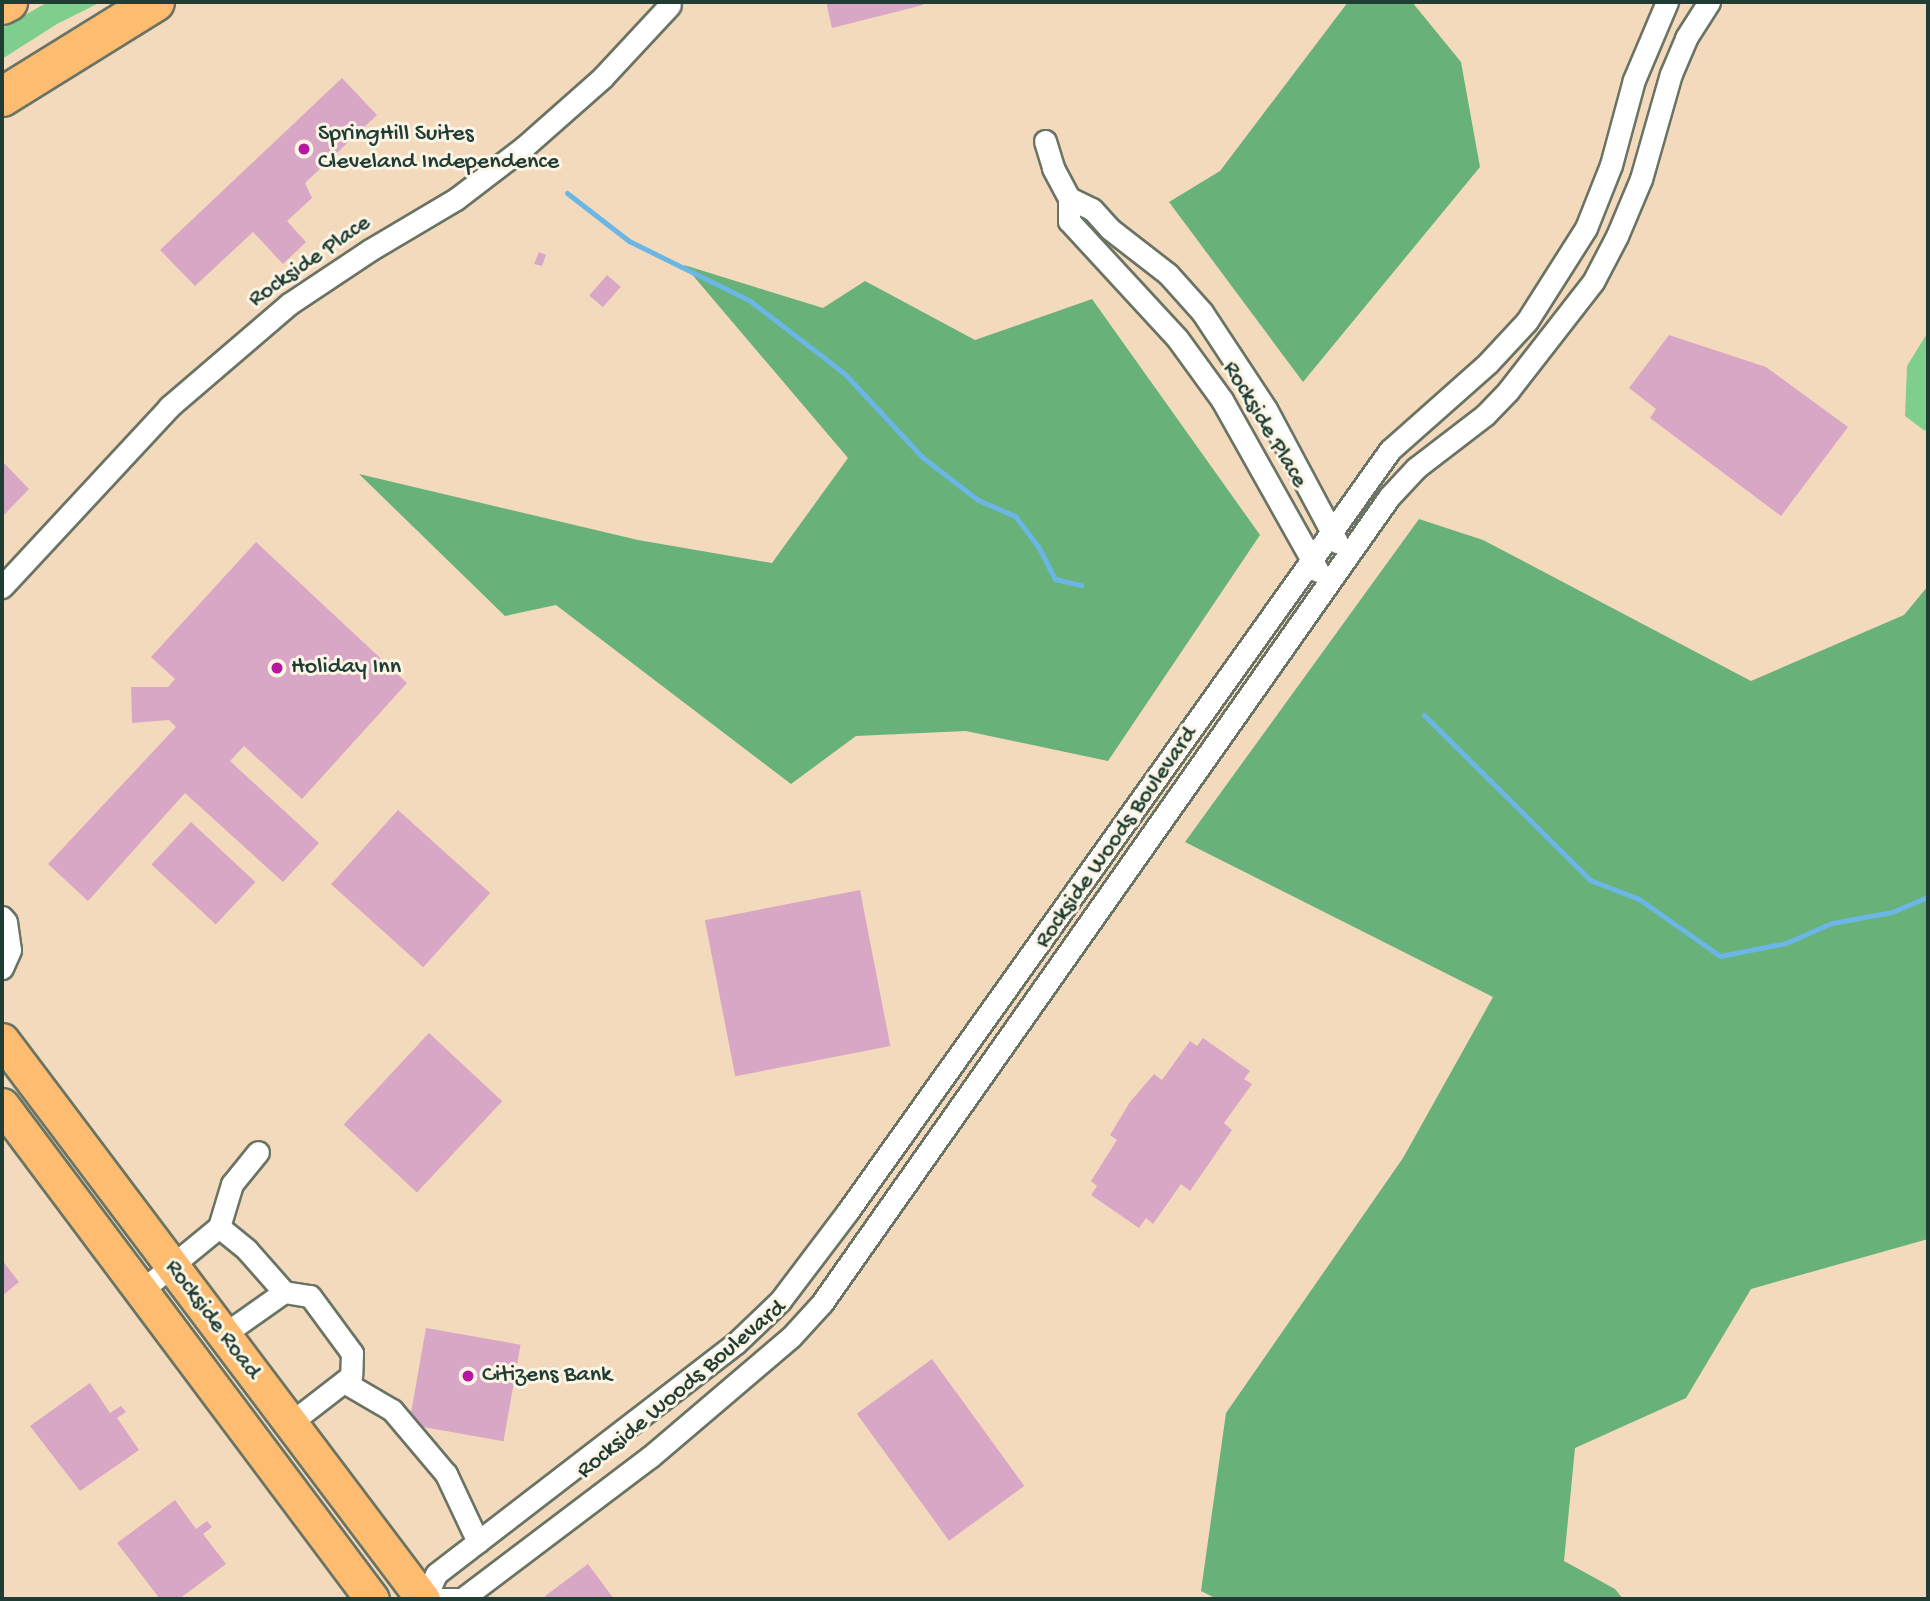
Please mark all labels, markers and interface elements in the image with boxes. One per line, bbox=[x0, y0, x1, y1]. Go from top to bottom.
place label: SpringHill Suites Cleveland Independence bbox=[318, 121, 559, 177]
marker: SpringHill Suites Cleveland Independence bbox=[296, 141, 312, 157]
street label: Rockside Place bbox=[243, 209, 377, 315]
street label: Rockside Place bbox=[1215, 357, 1313, 493]
place label: Holiday Inn bbox=[291, 654, 401, 682]
marker: Holiday Inn bbox=[269, 660, 285, 676]
street label: Rockside Woods Boulevard bbox=[1029, 722, 1205, 954]
street label: Rockside Road bbox=[158, 1254, 266, 1386]
street label: Rockside Woods Boulevard bbox=[572, 1294, 792, 1486]
place label: Citizens Bank bbox=[482, 1362, 612, 1390]
marker: Citizens Bank bbox=[460, 1368, 476, 1384]

